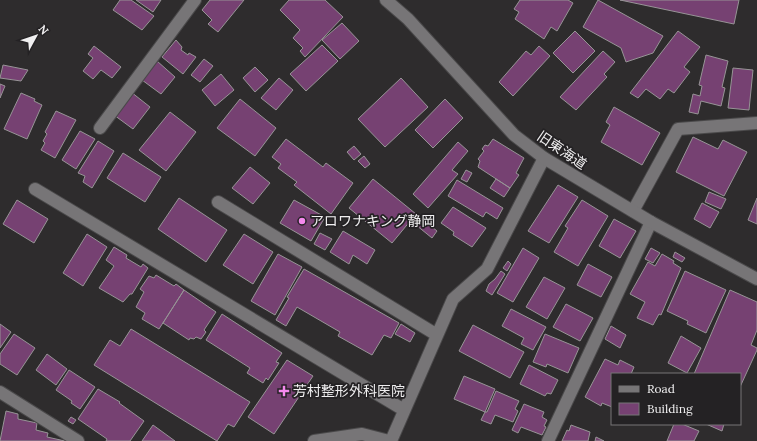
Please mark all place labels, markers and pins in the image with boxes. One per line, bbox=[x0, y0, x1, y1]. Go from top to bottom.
place label: アロワナキング静岡 bbox=[310, 212, 436, 230]
marker: アロワナキング静岡 bbox=[297, 216, 307, 226]
place label: 芳村整形外科医院 bbox=[293, 382, 405, 400]
marker: 芳村整形外科医院 bbox=[278, 385, 290, 397]

